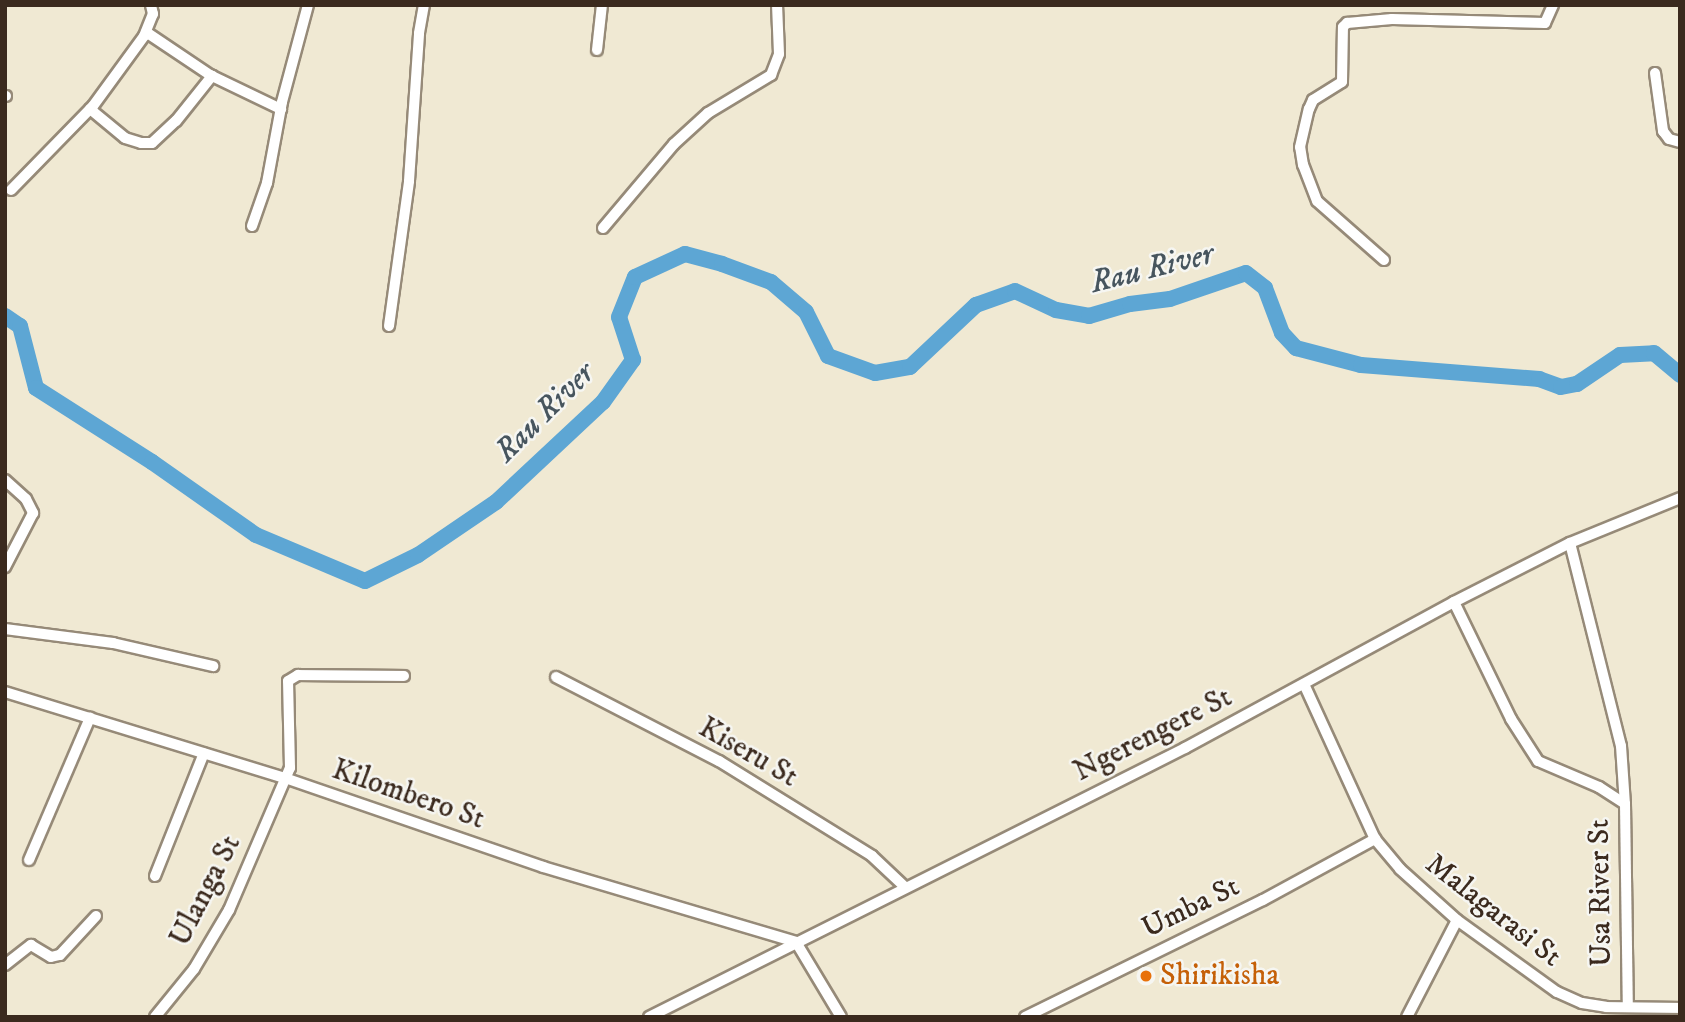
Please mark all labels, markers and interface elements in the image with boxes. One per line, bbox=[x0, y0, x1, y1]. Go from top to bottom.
water label: Rau River bbox=[1086, 235, 1218, 303]
water label: Rau River bbox=[487, 355, 603, 471]
street label: Ngerengere St bbox=[1068, 680, 1238, 790]
street label: Kiseru St bbox=[692, 710, 804, 796]
street label: Kilombero St bbox=[327, 752, 489, 838]
street label: Usa River St bbox=[1582, 819, 1620, 967]
street label: Ulanga St bbox=[163, 829, 249, 953]
street label: Malagarasi St bbox=[1418, 847, 1568, 975]
street label: Umba St bbox=[1137, 869, 1245, 947]
place label: Shirikisha bbox=[1160, 958, 1279, 994]
marker: Shirikisha bbox=[1138, 968, 1154, 984]

